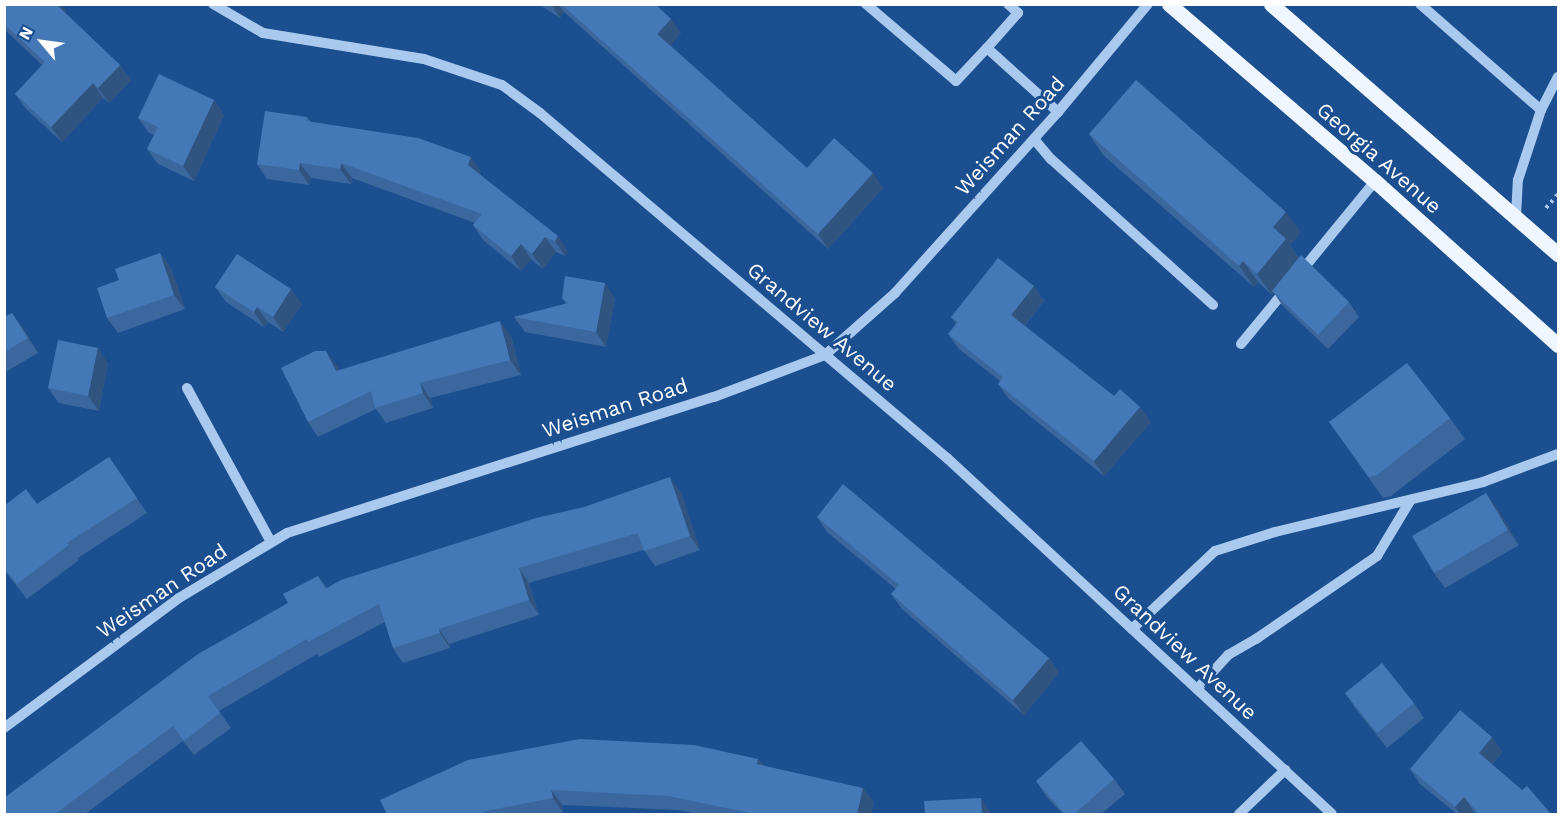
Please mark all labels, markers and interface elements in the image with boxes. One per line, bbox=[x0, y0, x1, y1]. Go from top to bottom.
north arrow bbox=[12, 12, 72, 72]
text: N bbox=[15, 23, 37, 43]
street label: Weisman Road bbox=[950, 71, 1070, 201]
street label: Georgia Avenue bbox=[1311, 97, 1447, 219]
street label: Grandview Avenue bbox=[742, 257, 902, 397]
street label: Weisman Road bbox=[539, 373, 691, 443]
street label: Weisman Road bbox=[92, 538, 232, 644]
street label: Grandview Avenue bbox=[1107, 578, 1263, 726]

